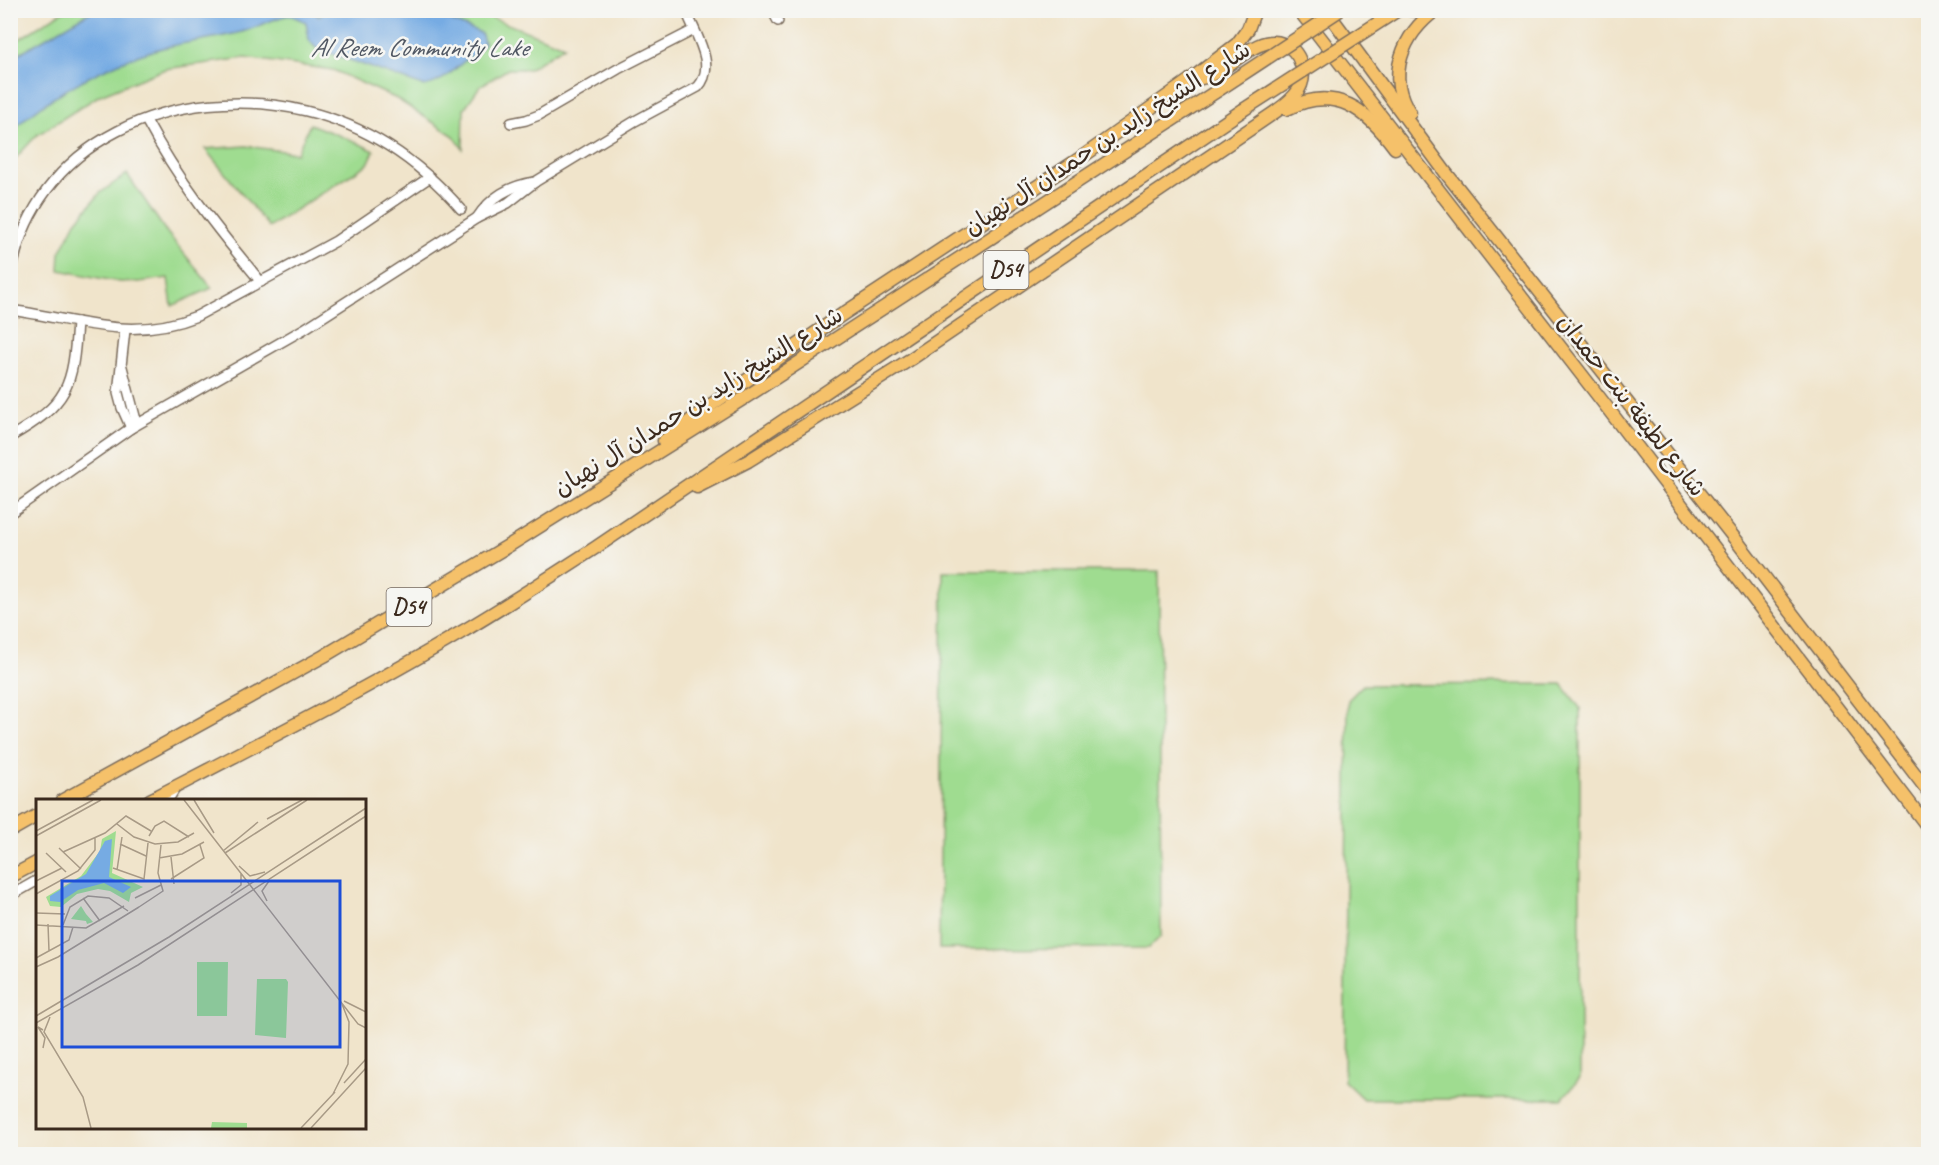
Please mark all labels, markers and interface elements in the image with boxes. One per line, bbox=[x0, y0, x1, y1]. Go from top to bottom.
water label: Al Reem Community Lake bbox=[311, 31, 532, 64]
street label: شارع الشيخ زايد بن حمدان آل نهيان bbox=[958, 34, 1257, 244]
road number: D54 bbox=[984, 251, 1028, 289]
street label: شارع الشيخ زايد بن حمدان آل نهيان bbox=[548, 299, 849, 504]
street label: شارع لطيفة بنت حمدان bbox=[1550, 307, 1713, 504]
road number: D54 bbox=[386, 588, 432, 626]
inset map bbox=[36, 799, 366, 1129]

